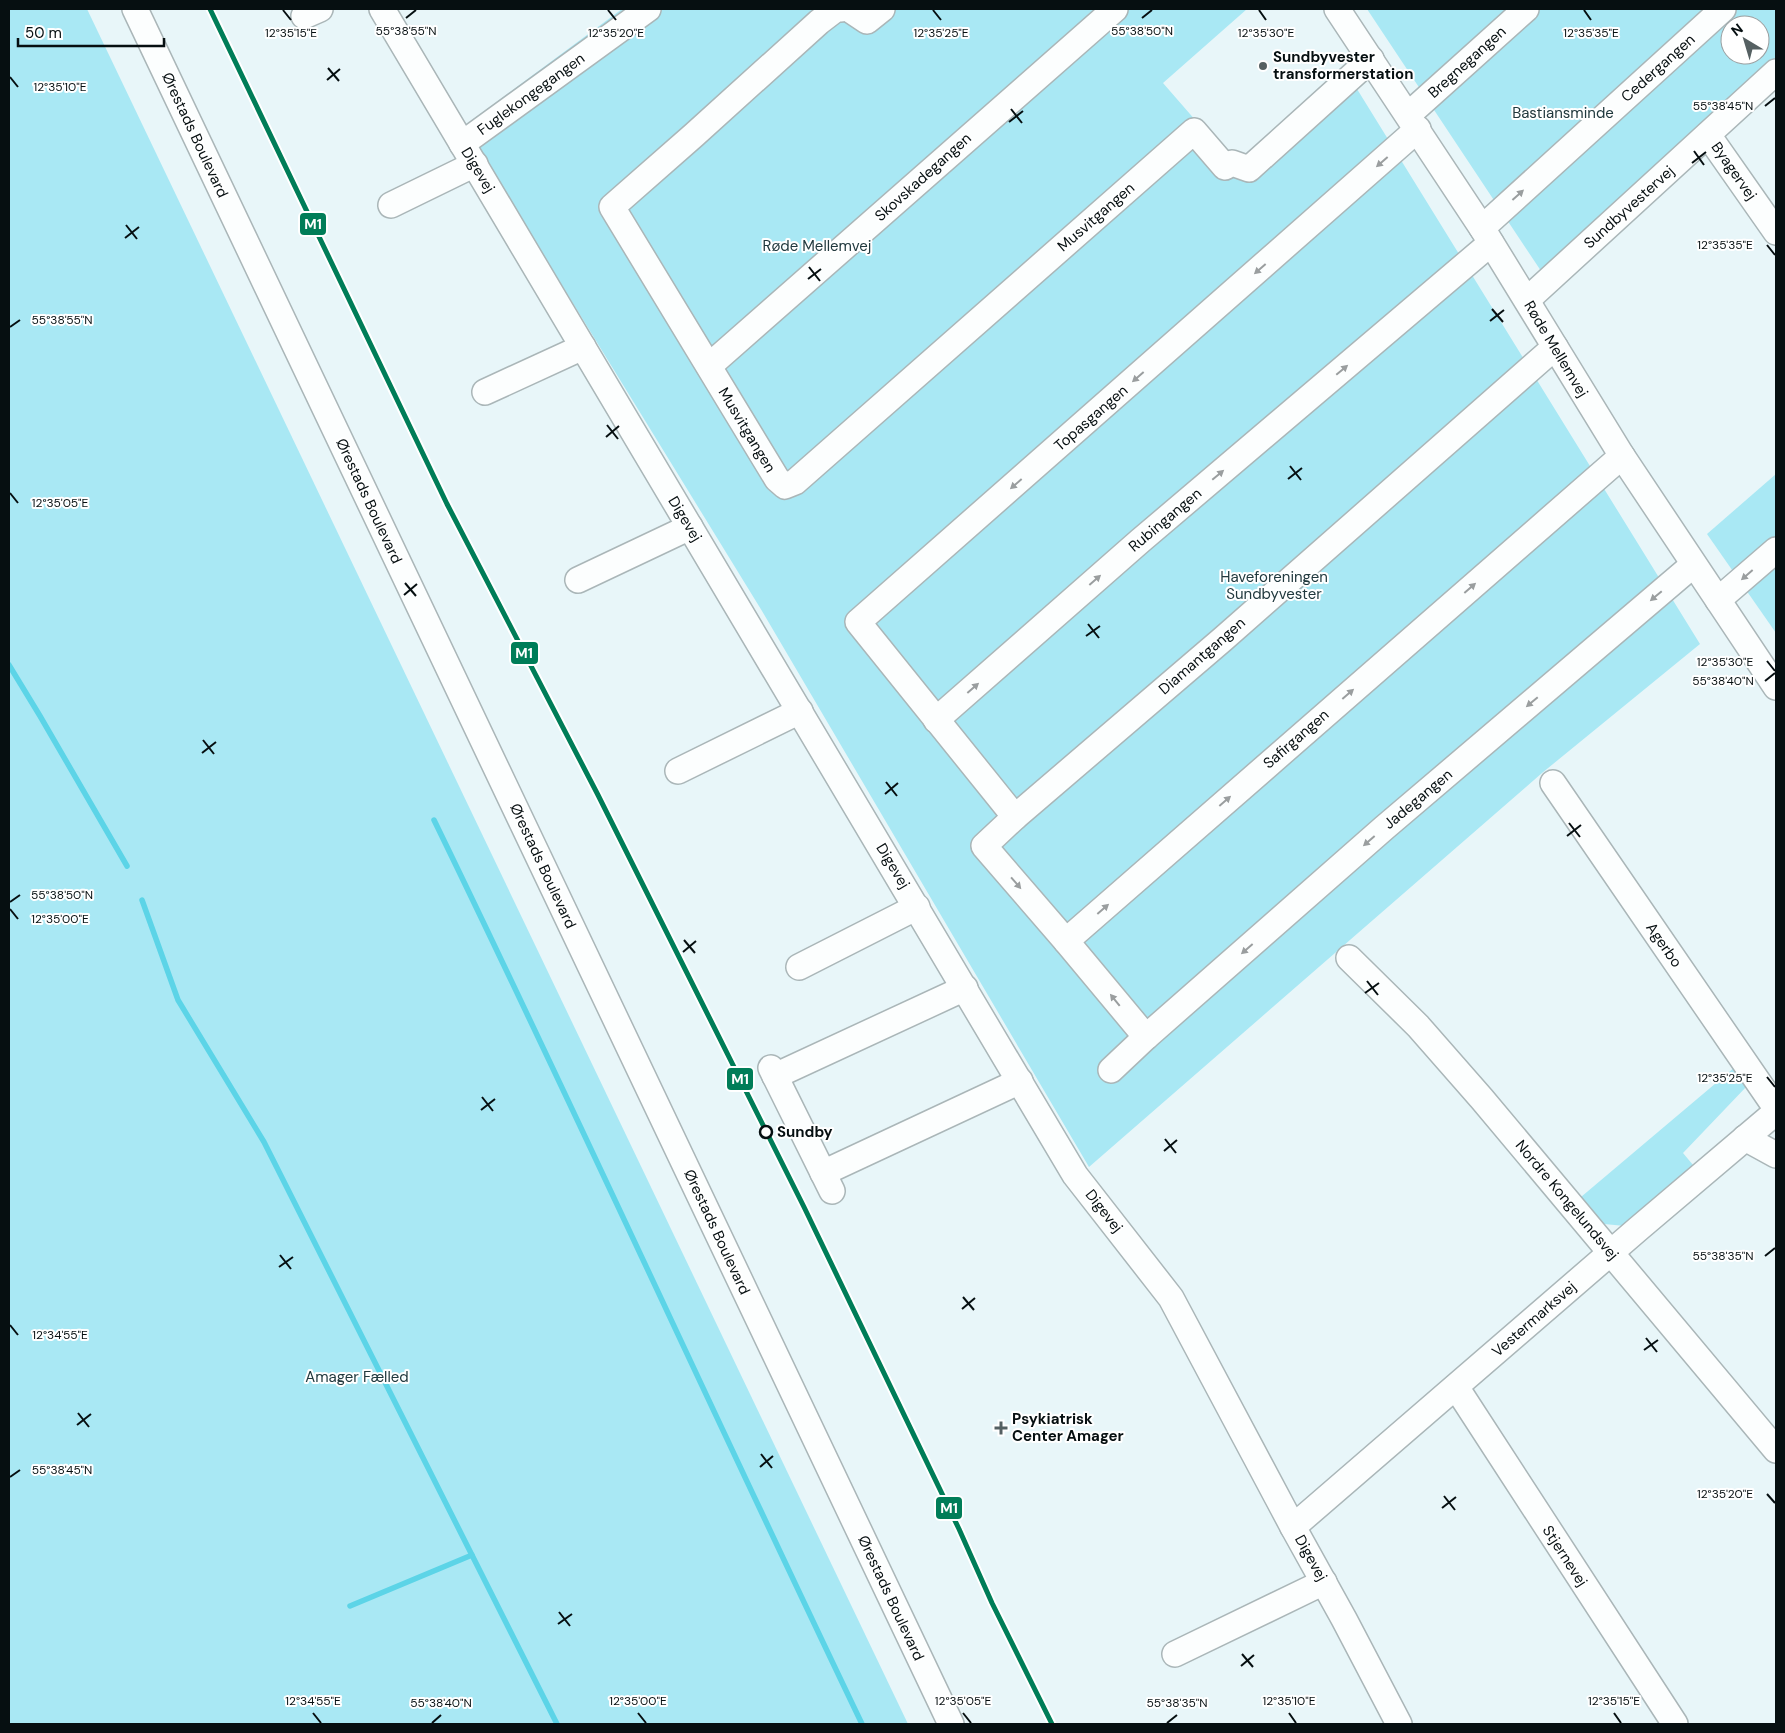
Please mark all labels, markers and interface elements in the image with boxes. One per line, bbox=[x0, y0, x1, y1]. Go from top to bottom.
scale bar bbox=[18, 15, 164, 47]
north arrow bbox=[1720, 15, 1770, 65]
text: N bbox=[1727, 20, 1747, 40]
street label: Bregnegangen bbox=[1424, 22, 1510, 102]
text: 50 m bbox=[25, 23, 62, 43]
text: 55°38'55"N bbox=[376, 23, 436, 39]
text: 55°38'50"N bbox=[1111, 23, 1173, 39]
text: 12°35'15"E bbox=[265, 25, 317, 41]
text: 12°35'20"E bbox=[588, 25, 644, 41]
text: 12°35'25"E bbox=[913, 25, 969, 41]
text: 12°35'30"E bbox=[1238, 25, 1294, 41]
text: 12°35'35"E bbox=[1563, 25, 1619, 41]
street label: Cedergangen bbox=[1617, 29, 1699, 107]
place label: Sundbyvester transformerstation bbox=[1273, 47, 1413, 84]
street label: Fuglekongegangen bbox=[473, 48, 589, 140]
marker: Sundbyvester transformerstation bbox=[1257, 60, 1269, 72]
street label: Ørestads Boulevard bbox=[157, 69, 233, 201]
text: 12°35'10"E bbox=[33, 79, 87, 95]
text: 55°38'45"N bbox=[1693, 98, 1753, 114]
park label: Bastiansminde bbox=[1512, 103, 1614, 123]
street label: Skovskadegangen bbox=[871, 128, 975, 226]
street label: Byagervej bbox=[1707, 138, 1761, 204]
street label: Digevej bbox=[457, 143, 499, 197]
one-way arrow bbox=[1375, 156, 1388, 167]
street label: Sundbyvestervej bbox=[1580, 161, 1678, 253]
street label: Musvitgangen bbox=[1053, 178, 1139, 256]
one-way arrow bbox=[1512, 189, 1524, 201]
line badge: M1 bbox=[299, 212, 327, 236]
text: M1 bbox=[304, 215, 322, 233]
park label: Røde Mellemvej bbox=[762, 236, 872, 256]
text: 12°35'35"E bbox=[1697, 237, 1753, 253]
one-way arrow bbox=[1254, 263, 1266, 274]
street label: Røde Mellemvej bbox=[1519, 297, 1593, 401]
text: 55°38'55"N bbox=[32, 312, 92, 328]
one-way arrow bbox=[1335, 364, 1348, 375]
one-way arrow bbox=[1132, 371, 1145, 382]
street label: Topasgangen bbox=[1050, 380, 1132, 456]
street label: Musvitgangen bbox=[714, 384, 780, 476]
street label: Ørestads Boulevard bbox=[331, 435, 407, 567]
one-way arrow bbox=[1211, 469, 1224, 480]
one-way arrow bbox=[1010, 478, 1022, 489]
street label: Rubingangen bbox=[1124, 484, 1206, 556]
street label: Digevej bbox=[664, 492, 706, 546]
text: 12°35'05"E bbox=[32, 495, 88, 511]
park label: Haveforeningen Sundbyvester bbox=[1220, 567, 1328, 604]
one-way arrow bbox=[1741, 570, 1754, 581]
one-way arrow bbox=[1088, 575, 1101, 586]
one-way arrow bbox=[1464, 582, 1476, 594]
one-way arrow bbox=[1649, 591, 1662, 602]
street label: Diamantgangen bbox=[1155, 613, 1249, 699]
line badge: M1 bbox=[510, 641, 539, 665]
text: M1 bbox=[515, 644, 533, 662]
text: 12°35'30"E bbox=[1697, 654, 1753, 670]
text: 55°38'40"N bbox=[1692, 673, 1754, 689]
one-way arrow bbox=[966, 682, 978, 694]
one-way arrow bbox=[1341, 689, 1354, 700]
one-way arrow bbox=[1526, 696, 1539, 707]
street label: Safirgangen bbox=[1259, 705, 1333, 773]
street label: Jadegangen bbox=[1379, 764, 1457, 834]
one-way arrow bbox=[1219, 796, 1232, 807]
street label: Ørestads Boulevard bbox=[505, 800, 581, 932]
one-way arrow bbox=[1362, 836, 1375, 847]
street label: Digevej bbox=[872, 839, 914, 893]
one-way arrow bbox=[1010, 876, 1022, 888]
text: 55°38'50"N bbox=[31, 887, 93, 903]
one-way arrow bbox=[1096, 903, 1109, 914]
text: 12°35'00"E bbox=[31, 911, 89, 927]
street label: Agerbo bbox=[1641, 919, 1687, 971]
one-way arrow bbox=[1240, 943, 1253, 954]
one-way arrow bbox=[1109, 993, 1120, 1006]
line badge: M1 bbox=[726, 1067, 754, 1091]
text: M1 bbox=[731, 1070, 749, 1088]
text: 12°35'25"E bbox=[1697, 1070, 1753, 1086]
place label: Sundby bbox=[777, 1122, 833, 1142]
marker: Sundby bbox=[759, 1125, 773, 1139]
street label: Nordre Kongelundsvej bbox=[1511, 1136, 1623, 1264]
street label: Ørestads Boulevard bbox=[679, 1166, 755, 1298]
street label: Digevej bbox=[1081, 1185, 1127, 1237]
text: 55°38'35"N bbox=[1692, 1248, 1754, 1264]
street label: Vestermarksvej bbox=[1488, 1277, 1580, 1361]
text: 12°34'55"E bbox=[32, 1327, 88, 1343]
park label: Amager Fælled bbox=[305, 1367, 409, 1387]
place label: Psykiatrisk Center Amager bbox=[1012, 1409, 1124, 1446]
marker: Psykiatrisk Center Amager bbox=[994, 1421, 1008, 1435]
text: 55°38'45"N bbox=[32, 1462, 92, 1478]
text: 12°35'20"E bbox=[1697, 1486, 1753, 1502]
line badge: M1 bbox=[935, 1496, 963, 1520]
text: M1 bbox=[940, 1499, 958, 1517]
street label: Stjernevej bbox=[1538, 1522, 1592, 1590]
street label: Digevej bbox=[1290, 1531, 1332, 1585]
street label: Ørestads Boulevard bbox=[853, 1532, 929, 1664]
text: 12°34'55"E bbox=[285, 1693, 341, 1709]
text: 12°35'00"E bbox=[609, 1693, 667, 1709]
text: 12°35'05"E bbox=[935, 1693, 991, 1709]
text: 12°35'10"E bbox=[1262, 1693, 1316, 1709]
text: 12°35'15"E bbox=[1588, 1693, 1640, 1709]
text: 55°38'40"N bbox=[410, 1695, 472, 1711]
text: 55°38'35"N bbox=[1146, 1695, 1208, 1711]

